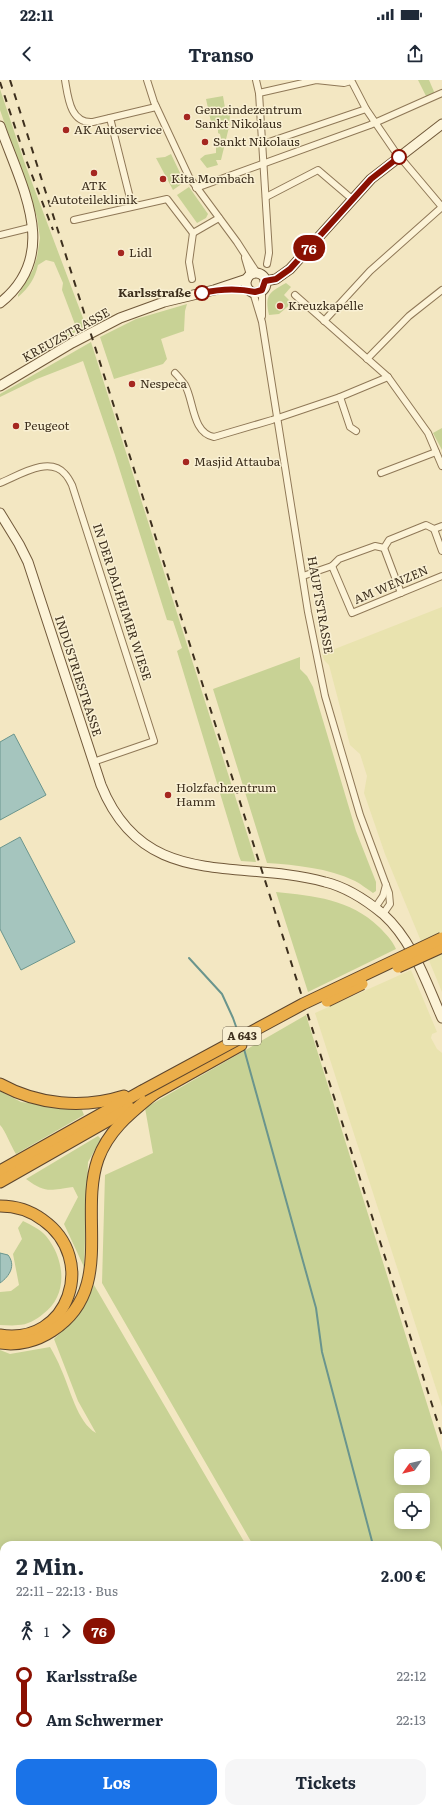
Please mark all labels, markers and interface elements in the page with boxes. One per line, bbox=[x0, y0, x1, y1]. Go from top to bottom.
text: 22:11 bbox=[20, 3, 53, 26]
text: Transo bbox=[188, 41, 254, 68]
icon: back bbox=[16, 43, 38, 65]
icon: share bbox=[404, 43, 426, 65]
place label: Gemeindezentrum Sankt Nikolaus bbox=[195, 100, 303, 132]
marker: Gemeindezentrum Sankt Nikolaus bbox=[182, 112, 192, 122]
place label: AK Autoservice bbox=[74, 120, 162, 138]
marker: AK Autoservice bbox=[61, 125, 71, 135]
place label: Sankt Nikolaus bbox=[213, 132, 300, 150]
marker: Sankt Nikolaus bbox=[200, 137, 210, 147]
unlabelled marker bbox=[391, 149, 407, 165]
marker: ATK Autoteileklinik bbox=[89, 168, 99, 178]
place label: Kita Mombach bbox=[171, 169, 255, 187]
marker: Kita Mombach bbox=[158, 174, 168, 184]
place label: ATK Autoteileklinik bbox=[51, 176, 138, 208]
line badge: 76 bbox=[291, 235, 327, 261]
text: 76 bbox=[301, 238, 317, 258]
place label: Lidl bbox=[129, 243, 152, 261]
marker: Lidl bbox=[116, 248, 126, 258]
place label: Karlsstraße bbox=[118, 283, 191, 301]
marker: Karlsstraße bbox=[194, 285, 210, 301]
place label: Kreuzkapelle bbox=[288, 296, 363, 314]
marker: Kreuzkapelle bbox=[275, 301, 285, 311]
street label: KREUZSTRASSE bbox=[18, 302, 113, 366]
place label: Nespeca bbox=[140, 374, 188, 392]
marker: Nespeca bbox=[127, 379, 137, 389]
place label: Peugeot bbox=[24, 416, 70, 434]
marker: Peugeot bbox=[11, 421, 21, 431]
place label: Masjid Attauba bbox=[194, 452, 281, 470]
marker: Masjid Attauba bbox=[181, 457, 191, 467]
street label: IN DER DALHEIMER WIESE bbox=[89, 521, 157, 683]
street label: HAUPTSTRASSE bbox=[304, 555, 339, 655]
street label: AM WENZEN bbox=[350, 560, 431, 608]
street label: INDUSTRIESTRASSE bbox=[51, 613, 107, 739]
place label: Holzfachzentrum Hamm bbox=[176, 778, 277, 810]
marker: Holzfachzentrum Hamm bbox=[163, 790, 173, 800]
road number: A 643 bbox=[223, 1027, 261, 1045]
north arrow bbox=[394, 1449, 430, 1485]
map controls bbox=[394, 1449, 430, 1529]
button: locate bbox=[394, 1493, 430, 1529]
text: 2 Min. bbox=[16, 1549, 84, 1582]
text: 2.00 € bbox=[381, 1564, 426, 1587]
text: 22:11 – 22:13 · Bus bbox=[16, 1581, 118, 1600]
icon: walk bbox=[16, 1620, 38, 1642]
icon: forward bbox=[55, 1620, 77, 1642]
text: 76 bbox=[91, 1621, 107, 1641]
text: 1 bbox=[44, 1622, 49, 1641]
text: Karlsstraße bbox=[46, 1664, 137, 1687]
text: 22:12 bbox=[397, 1666, 426, 1685]
text: Am Schwermer bbox=[46, 1708, 163, 1731]
text: 22:13 bbox=[396, 1710, 426, 1729]
button: Los bbox=[16, 1759, 217, 1805]
button: Tickets bbox=[225, 1759, 426, 1805]

